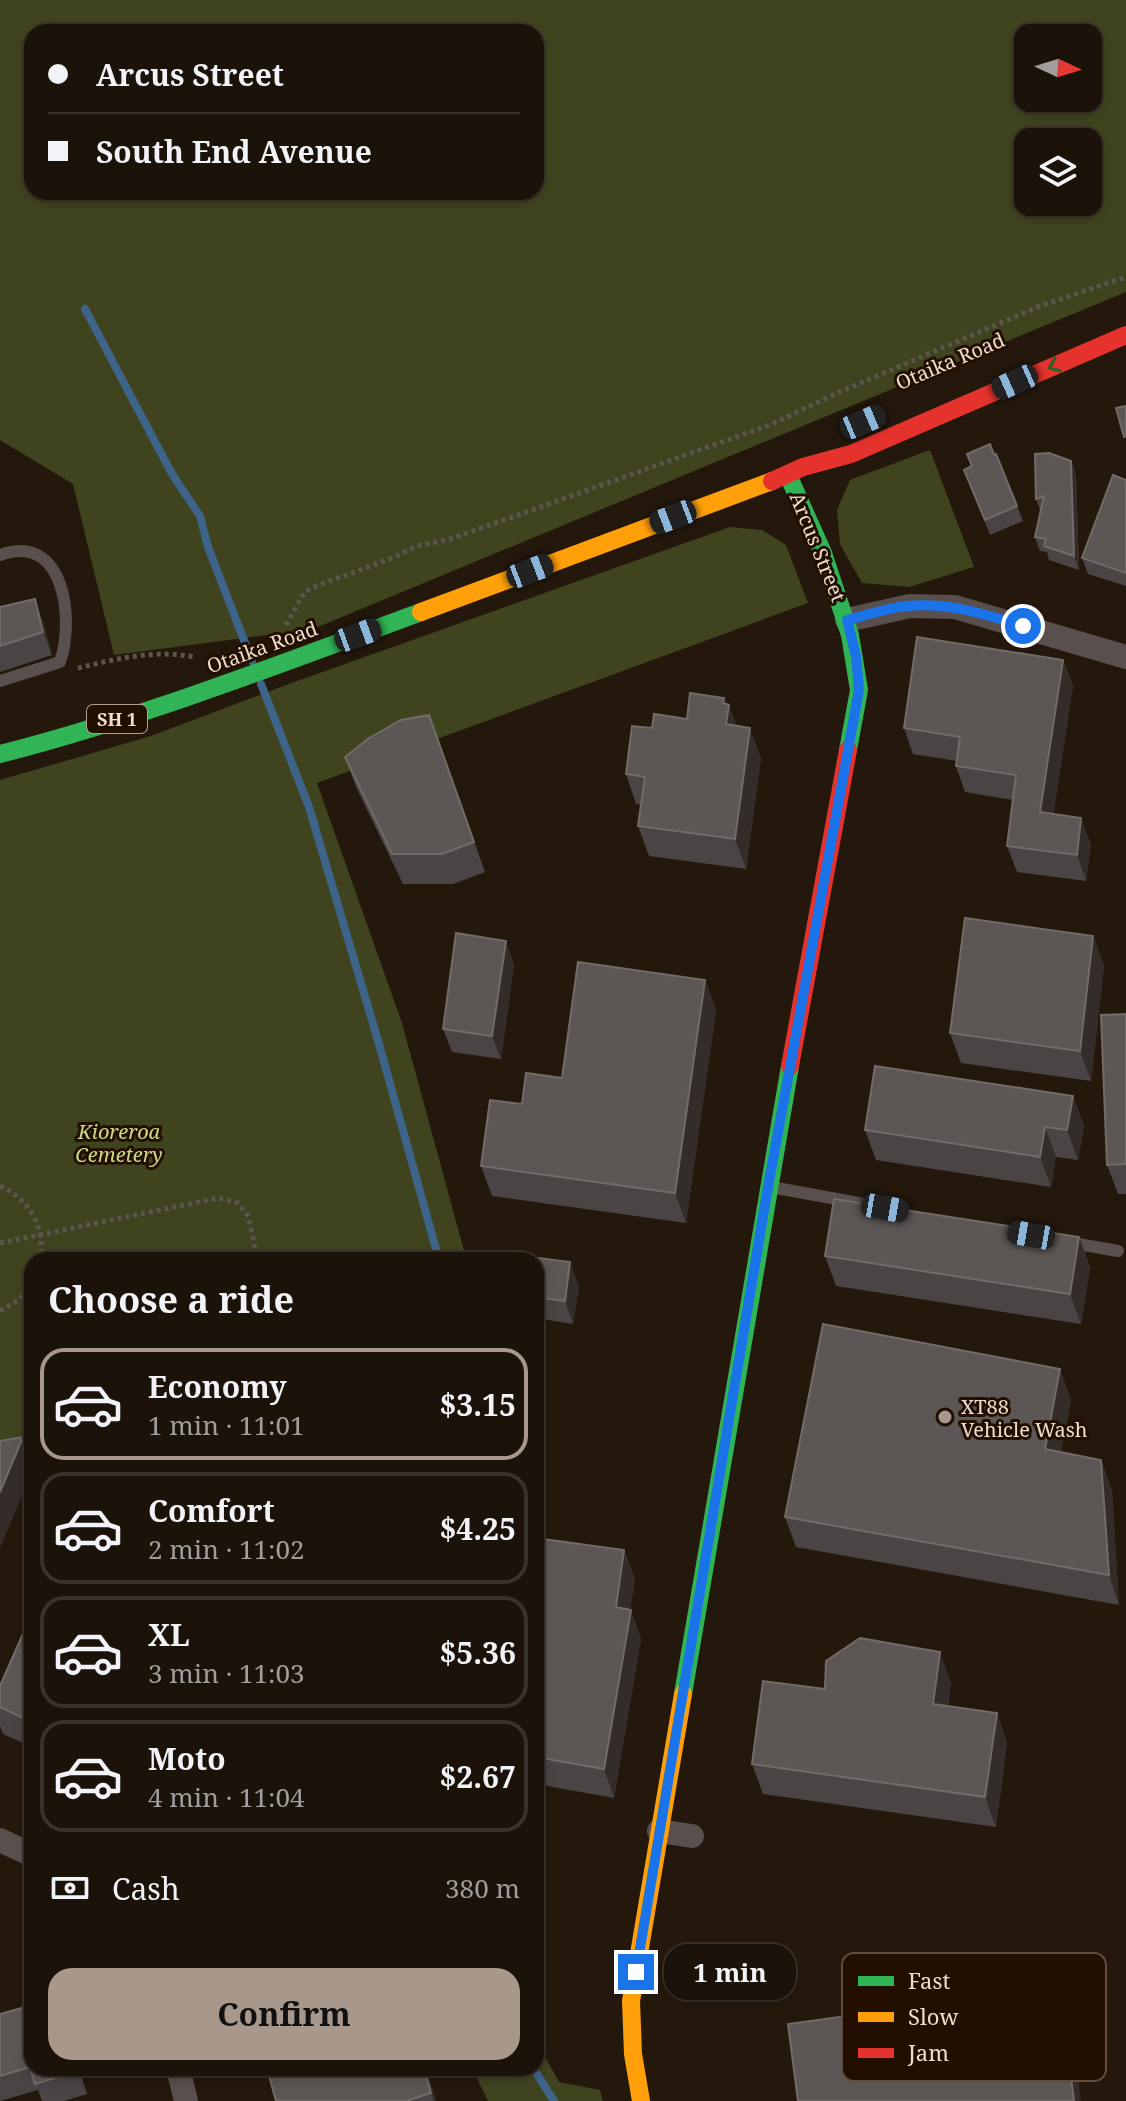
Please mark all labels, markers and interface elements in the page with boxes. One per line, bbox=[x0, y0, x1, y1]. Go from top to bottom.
north arrow bbox=[1014, 24, 1102, 112]
map controls bbox=[1014, 24, 1102, 216]
text: Arcus Street bbox=[96, 54, 284, 95]
button: layers bbox=[1014, 128, 1102, 216]
text: South End Avenue bbox=[96, 131, 372, 172]
street label: Otaika Road bbox=[891, 326, 1009, 396]
one-way arrow bbox=[1048, 356, 1062, 372]
car bbox=[988, 361, 1042, 403]
car bbox=[836, 402, 890, 442]
street label: Arcus Street bbox=[784, 488, 852, 606]
car bbox=[646, 497, 700, 537]
car bbox=[503, 551, 557, 591]
route start bbox=[1005, 608, 1041, 644]
street label: Otaika Road bbox=[203, 614, 321, 680]
car bbox=[331, 616, 385, 654]
road number: SH 1 bbox=[87, 705, 147, 733]
park label: Kioreroa Cemetery bbox=[75, 1118, 163, 1168]
car bbox=[859, 1192, 911, 1224]
car bbox=[1005, 1219, 1057, 1251]
text: Choose a ride bbox=[48, 1275, 294, 1324]
text: Economy bbox=[148, 1366, 287, 1407]
icon: car bbox=[52, 1368, 124, 1440]
text: $3.15 bbox=[439, 1384, 516, 1425]
place label: XT88 Vehicle Wash bbox=[961, 1393, 1088, 1443]
text: 1 min · 11:01 bbox=[148, 1407, 305, 1443]
marker: XT88 Vehicle Wash bbox=[936, 1408, 954, 1426]
text: Comfort bbox=[148, 1490, 275, 1531]
icon: car bbox=[52, 1492, 124, 1564]
text: $4.25 bbox=[439, 1508, 516, 1549]
text: 2 min · 11:02 bbox=[148, 1531, 305, 1567]
text: XL bbox=[148, 1614, 190, 1655]
icon: car bbox=[52, 1616, 124, 1688]
text: $5.36 bbox=[439, 1632, 516, 1673]
text: 3 min · 11:03 bbox=[148, 1655, 305, 1691]
text: Moto bbox=[148, 1738, 226, 1779]
icon: car bbox=[52, 1740, 124, 1812]
text: $2.67 bbox=[439, 1756, 516, 1797]
text: 4 min · 11:04 bbox=[148, 1779, 305, 1815]
icon: cash bbox=[48, 1866, 92, 1910]
text: Cash bbox=[112, 1868, 180, 1909]
text: 380 m bbox=[445, 1870, 520, 1906]
callout: 1 min bbox=[664, 1944, 796, 2000]
legend bbox=[842, 1953, 1106, 2081]
route end bbox=[618, 1954, 654, 1990]
text: 1 min bbox=[693, 1954, 767, 1990]
text: Fast bbox=[908, 1965, 950, 1995]
button: Confirm bbox=[48, 1968, 520, 2060]
text: Slow bbox=[908, 2001, 958, 2031]
text: Jam bbox=[907, 2037, 949, 2067]

